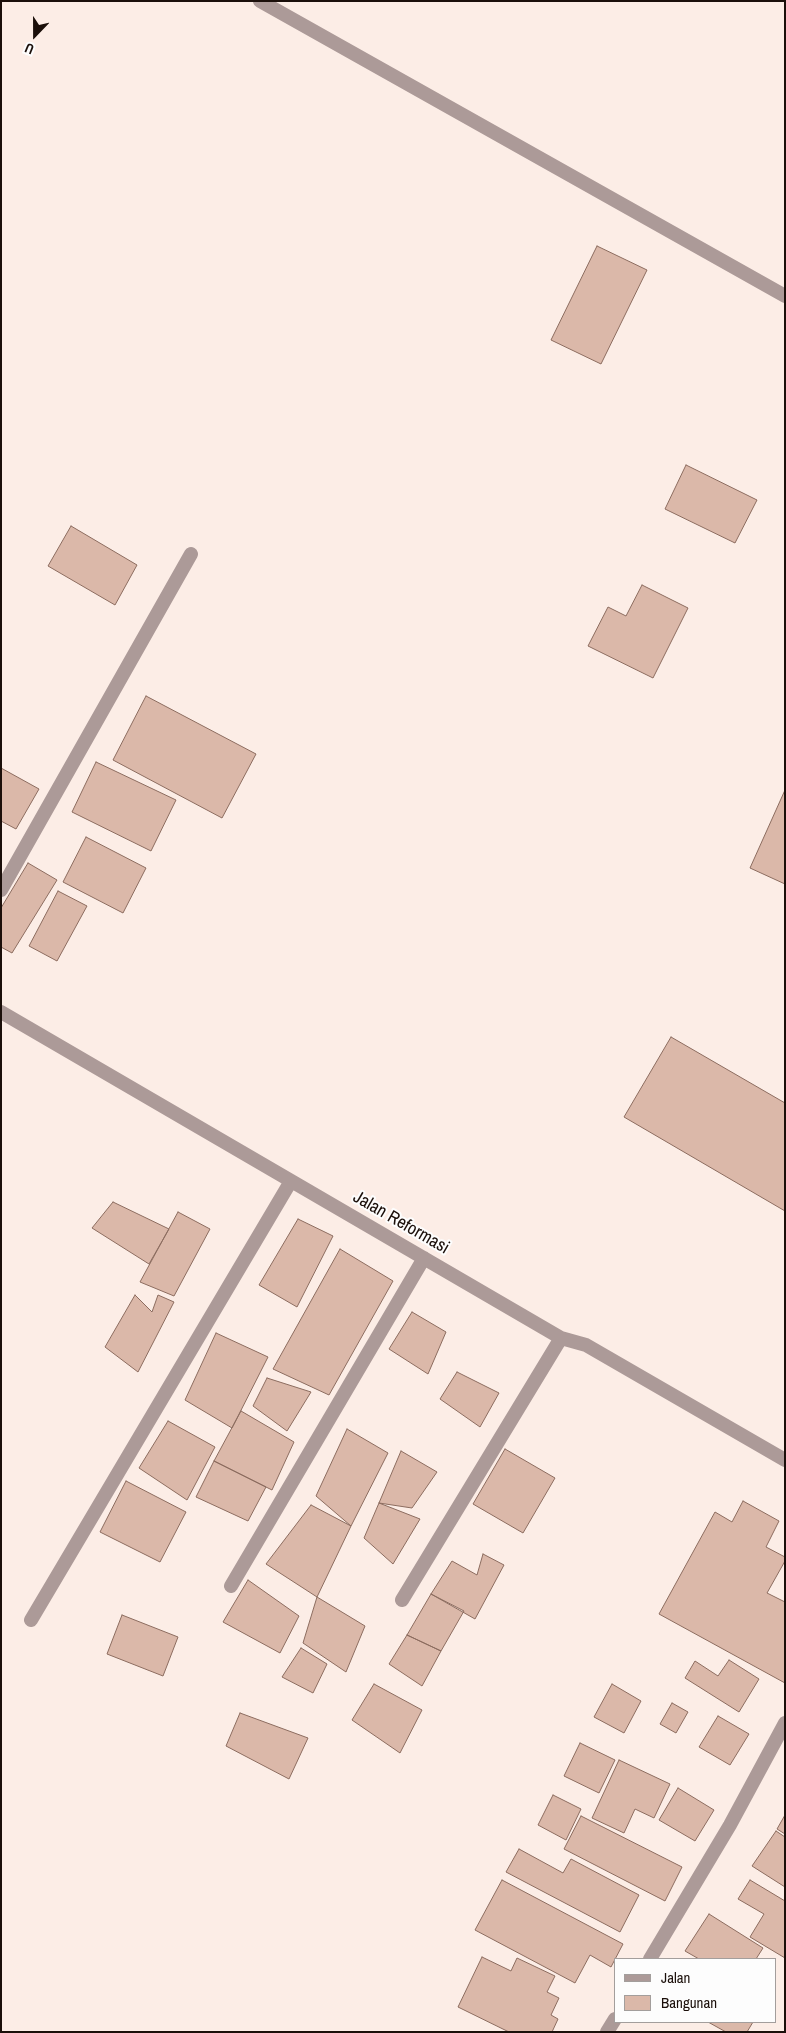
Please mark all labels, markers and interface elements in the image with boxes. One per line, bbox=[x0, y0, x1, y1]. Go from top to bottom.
north arrow bbox=[10, 10, 60, 60]
text: U bbox=[22, 39, 37, 59]
street label: Jalan Reformasi bbox=[349, 1187, 453, 1259]
legend bbox=[614, 1958, 776, 2023]
text: Jalan bbox=[661, 1967, 690, 1988]
text: Bangunan bbox=[661, 1992, 717, 2013]

